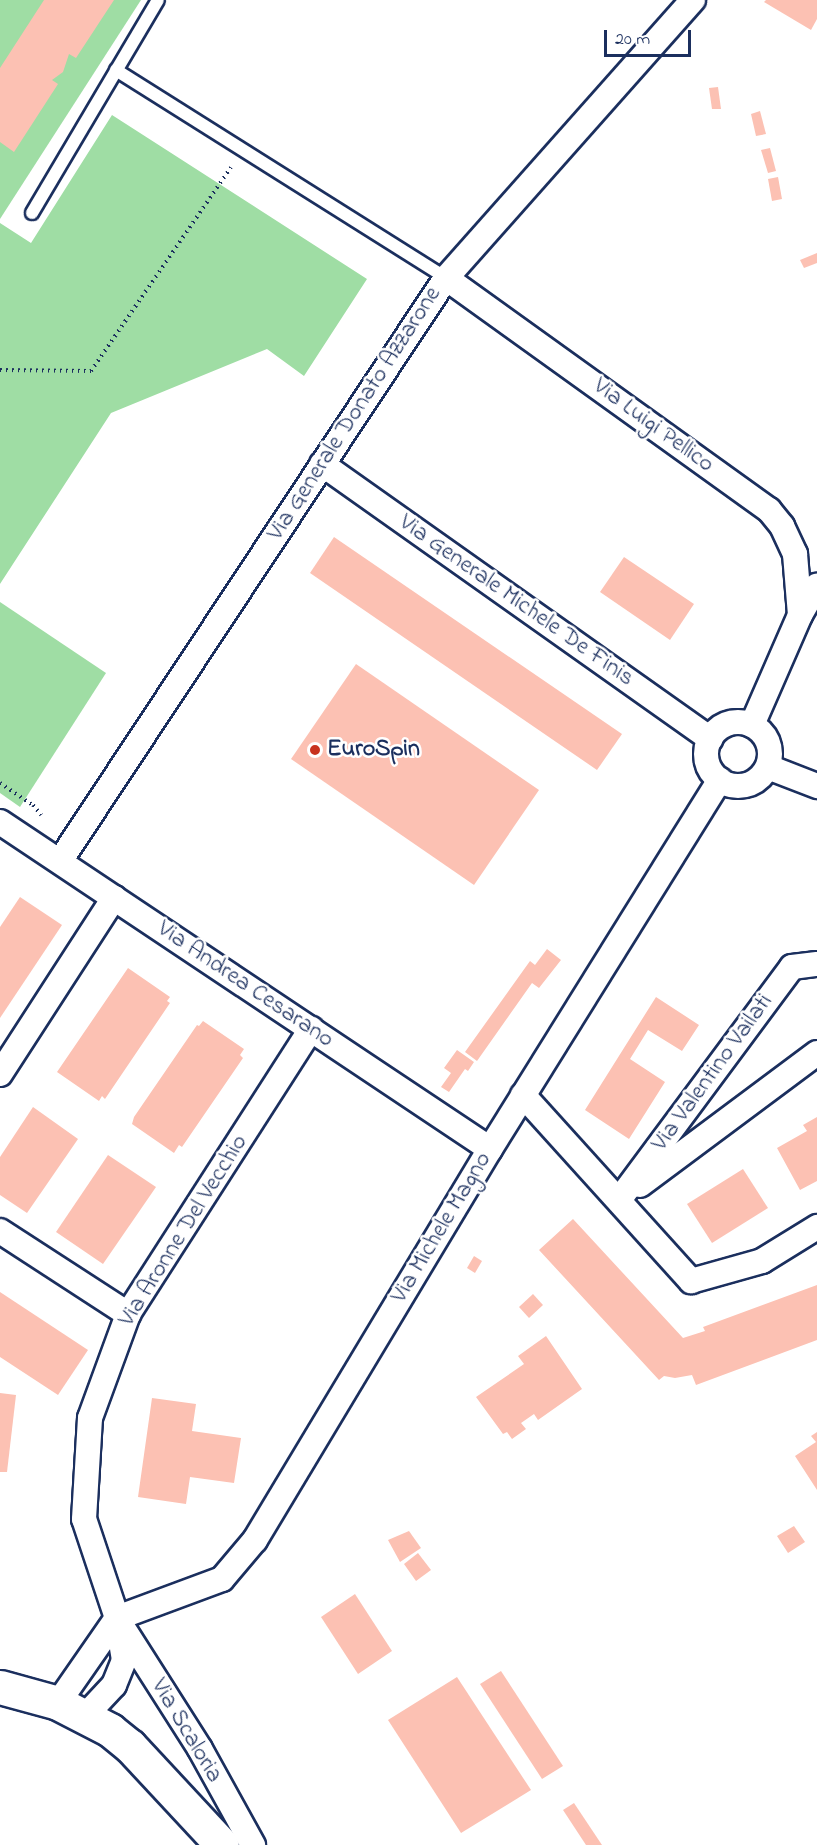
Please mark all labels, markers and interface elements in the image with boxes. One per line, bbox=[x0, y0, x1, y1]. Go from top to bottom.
scale bar bbox=[607, 18, 694, 56]
text: 20 m bbox=[615, 27, 650, 53]
street label: Via Generale Donato Azzarone bbox=[262, 282, 448, 546]
street label: Via Luigi Pellico bbox=[587, 372, 719, 480]
street label: Via Generale Michele De Finis bbox=[393, 509, 639, 693]
place label: EuroSpin bbox=[327, 736, 420, 764]
marker: EuroSpin bbox=[308, 743, 322, 757]
street label: Via Andrea Cesarano bbox=[151, 915, 339, 1055]
street label: Via Valentino Vailati bbox=[646, 989, 780, 1157]
street label: Via Aronne Del Vecchio bbox=[113, 1130, 255, 1332]
street label: Via Michele Magno bbox=[386, 1147, 498, 1309]
street label: Via Scaloria bbox=[144, 1674, 228, 1788]

